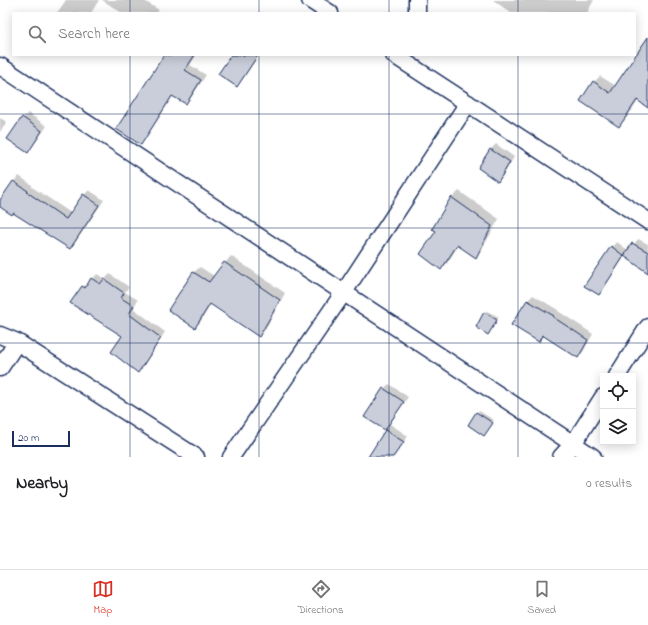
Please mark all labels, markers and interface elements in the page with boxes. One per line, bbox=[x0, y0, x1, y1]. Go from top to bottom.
search box bbox=[12, 12, 636, 56]
icon: search bbox=[26, 23, 48, 45]
text: Search here bbox=[58, 23, 130, 45]
map controls bbox=[600, 373, 636, 445]
button: locate bbox=[600, 373, 636, 409]
button: layers bbox=[600, 409, 636, 445]
scale bar bbox=[12, 429, 70, 448]
text: 20 m bbox=[18, 430, 40, 446]
text: Nearby bbox=[16, 471, 68, 496]
text: 0 results bbox=[586, 474, 632, 493]
tab: Map bbox=[92, 578, 114, 618]
tab: Directions bbox=[298, 578, 343, 618]
tab: Saved bbox=[527, 578, 556, 618]

